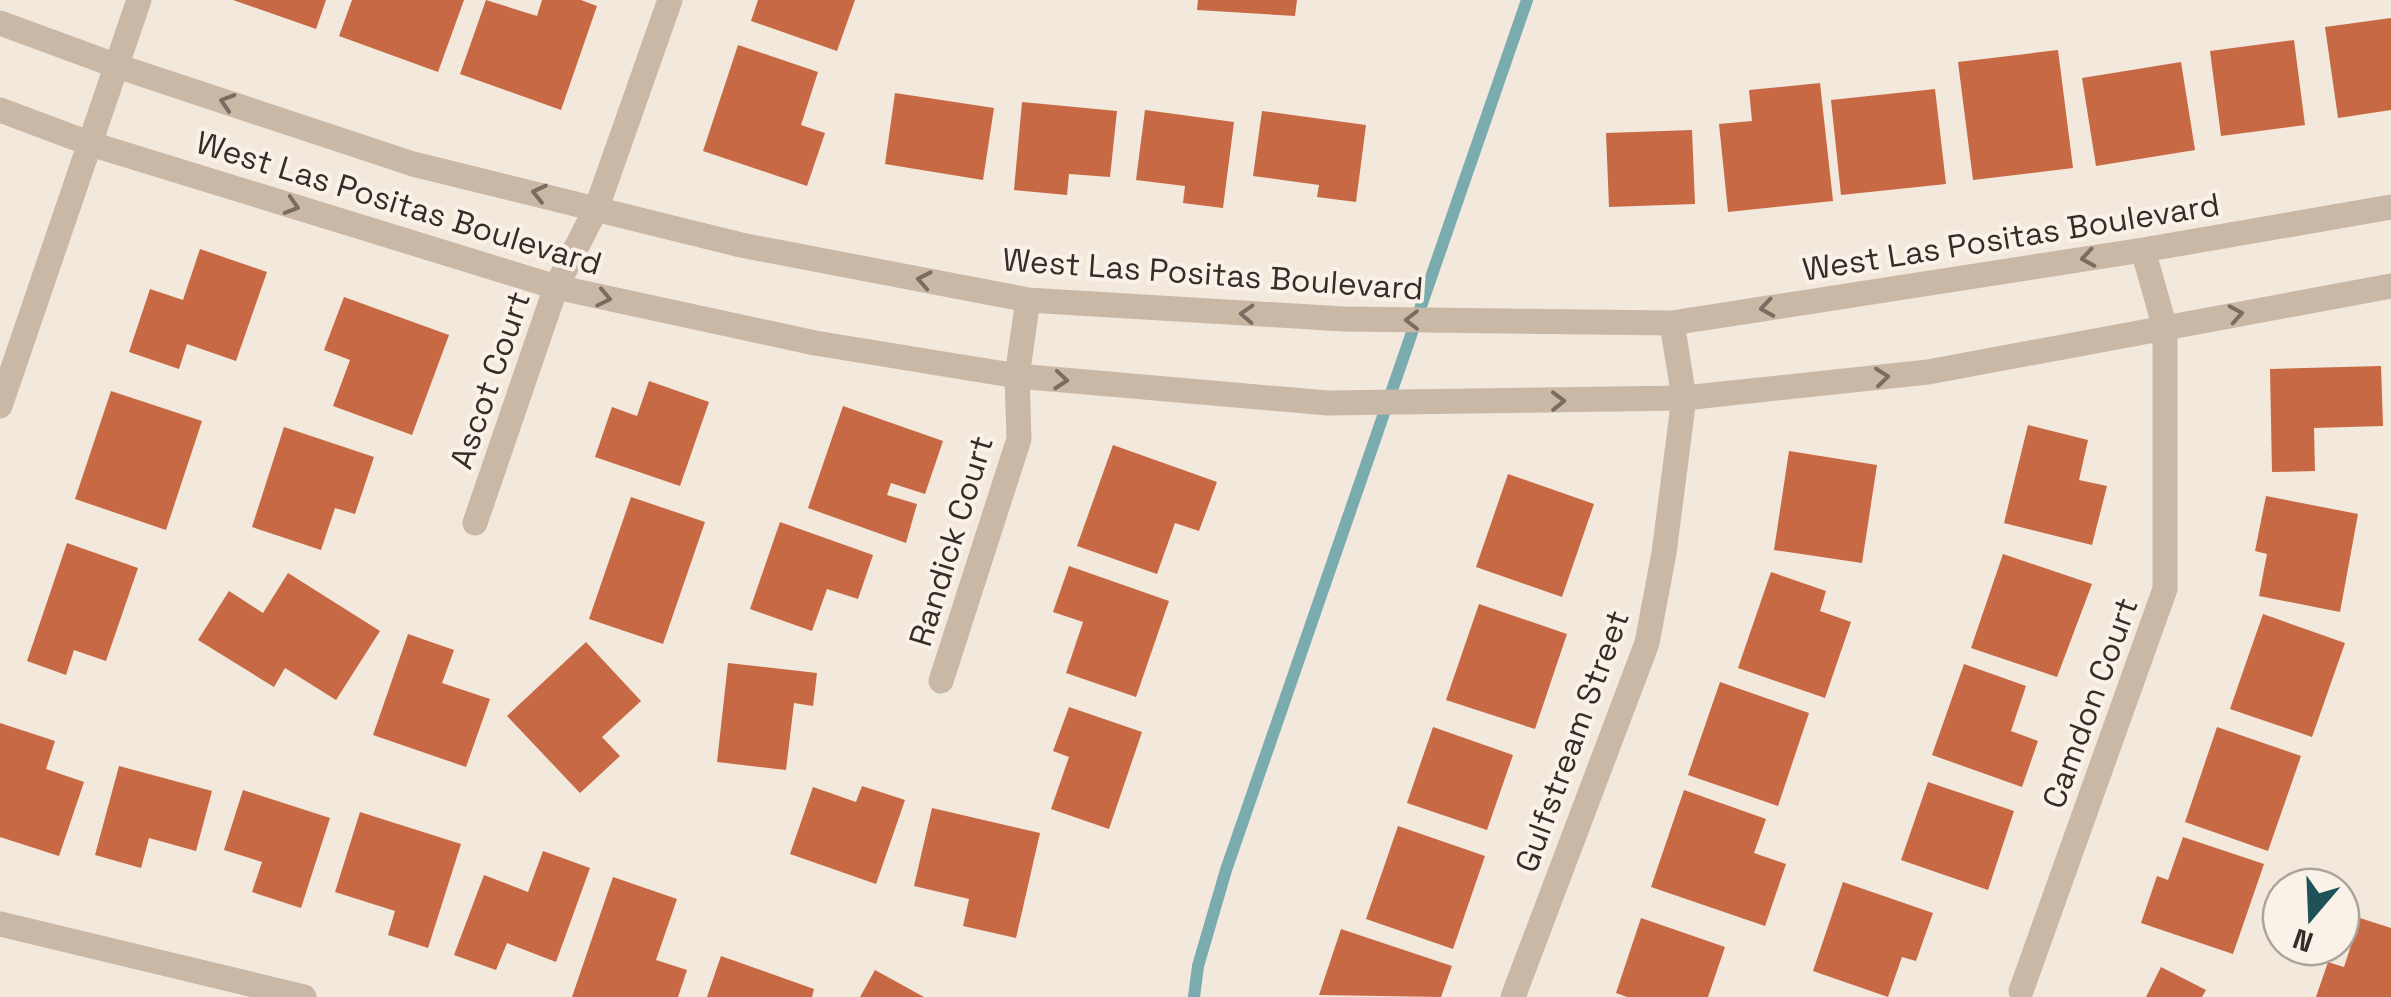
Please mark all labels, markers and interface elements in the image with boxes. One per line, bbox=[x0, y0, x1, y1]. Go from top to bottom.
one-way arrow bbox=[220, 94, 237, 114]
street label: West Las Positas Boulevard bbox=[191, 122, 607, 284]
one-way arrow bbox=[531, 184, 548, 205]
street label: West Las Positas Boulevard bbox=[1800, 184, 2222, 290]
one-way arrow bbox=[283, 194, 300, 215]
street label: West Las Positas Boulevard bbox=[1001, 239, 1425, 309]
one-way arrow bbox=[2080, 247, 2096, 268]
one-way arrow bbox=[916, 270, 932, 291]
street label: Ascot Court bbox=[441, 286, 539, 474]
one-way arrow bbox=[595, 286, 612, 307]
one-way arrow bbox=[1758, 297, 1775, 318]
one-way arrow bbox=[1238, 303, 1254, 325]
one-way arrow bbox=[2227, 305, 2244, 326]
one-way arrow bbox=[1404, 309, 1420, 331]
one-way arrow bbox=[1874, 367, 1890, 388]
one-way arrow bbox=[1053, 368, 1069, 390]
one-way arrow bbox=[1550, 390, 1566, 412]
street label: Randick Court bbox=[900, 431, 1002, 651]
street label: Camdon Court bbox=[2033, 592, 2147, 814]
street label: Gulfstream Street bbox=[1506, 604, 1638, 878]
north arrow bbox=[2261, 867, 2361, 967]
text: N bbox=[2288, 921, 2318, 961]

